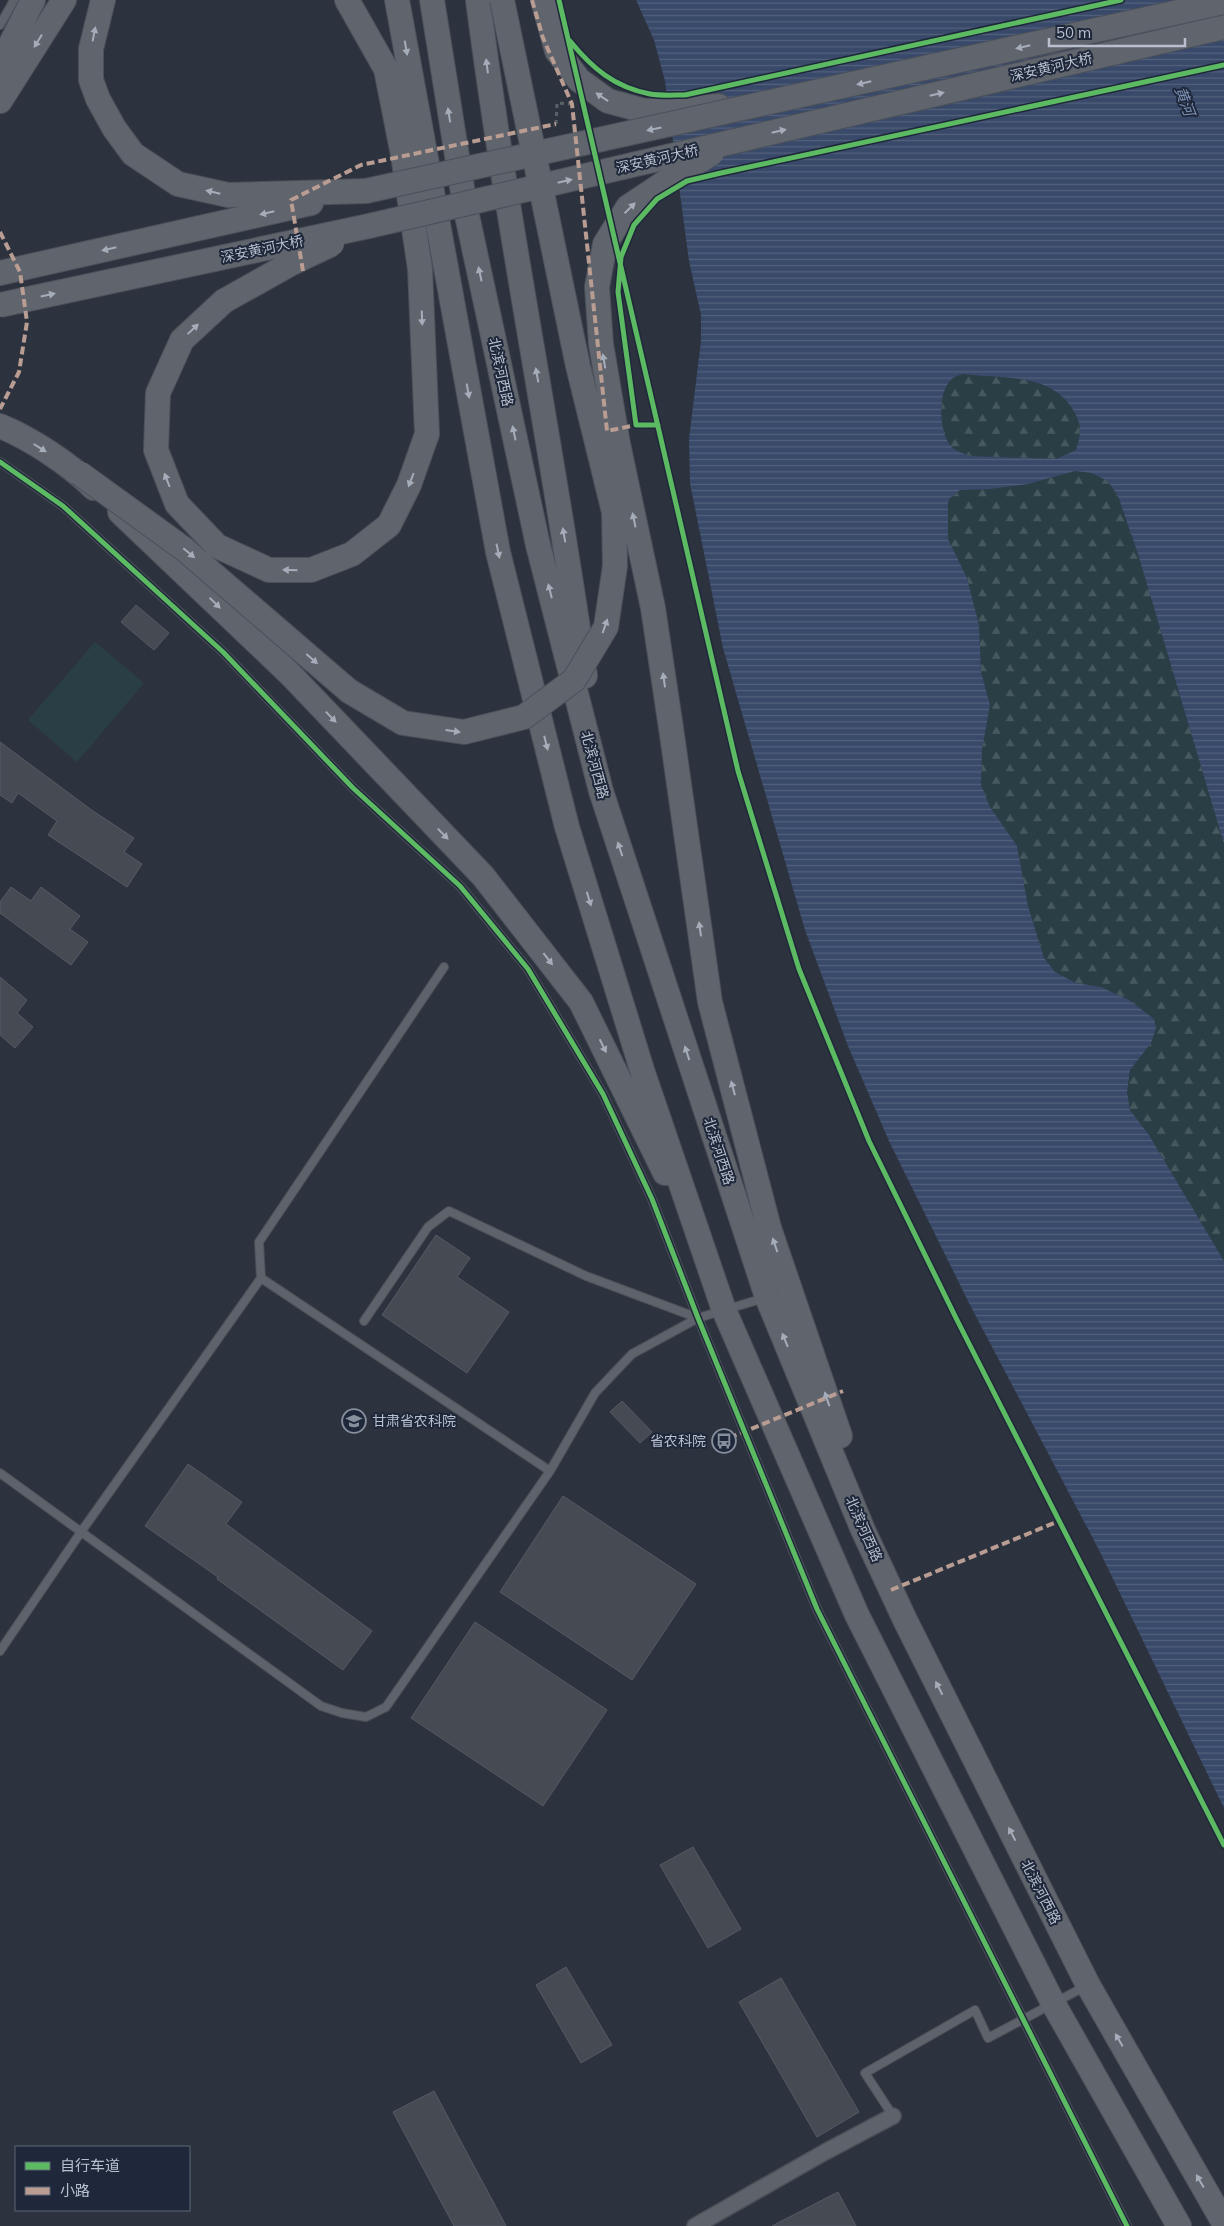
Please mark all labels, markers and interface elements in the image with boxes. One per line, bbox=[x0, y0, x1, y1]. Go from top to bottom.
scale bar bbox=[1049, 15, 1185, 47]
text: 50 m bbox=[1056, 23, 1091, 42]
one-way arrow bbox=[90, 27, 98, 42]
one-way arrow bbox=[34, 35, 43, 48]
one-way arrow bbox=[402, 40, 410, 56]
one-way arrow bbox=[1015, 43, 1030, 51]
street label: 深安黄河大桥 bbox=[1008, 49, 1094, 85]
one-way arrow bbox=[483, 58, 491, 74]
one-way arrow bbox=[857, 79, 872, 87]
water label: 黄河 bbox=[1171, 84, 1200, 121]
one-way arrow bbox=[929, 90, 944, 98]
one-way arrow bbox=[595, 92, 609, 102]
one-way arrow bbox=[445, 106, 453, 122]
one-way arrow bbox=[647, 125, 662, 133]
one-way arrow bbox=[771, 127, 786, 135]
street label: 深安黄河大桥 bbox=[614, 141, 700, 177]
one-way arrow bbox=[558, 177, 573, 185]
one-way arrow bbox=[205, 188, 220, 196]
one-way arrow bbox=[624, 202, 636, 214]
one-way arrow bbox=[260, 209, 275, 217]
street label: 深安黄河大桥 bbox=[219, 231, 305, 267]
one-way arrow bbox=[101, 245, 116, 253]
one-way arrow bbox=[476, 267, 484, 282]
one-way arrow bbox=[40, 291, 55, 299]
one-way arrow bbox=[419, 310, 427, 326]
one-way arrow bbox=[187, 323, 199, 335]
street label: 北滨河西路 bbox=[485, 336, 517, 408]
one-way arrow bbox=[599, 352, 607, 368]
one-way arrow bbox=[532, 367, 540, 383]
one-way arrow bbox=[465, 384, 473, 400]
one-way arrow bbox=[510, 425, 518, 441]
one-way arrow bbox=[33, 444, 46, 453]
one-way arrow bbox=[163, 472, 171, 487]
one-way arrow bbox=[407, 473, 415, 488]
one-way arrow bbox=[630, 513, 638, 528]
one-way arrow bbox=[559, 527, 567, 543]
one-way arrow bbox=[494, 544, 502, 559]
one-way arrow bbox=[183, 547, 195, 558]
one-way arrow bbox=[282, 566, 298, 574]
one-way arrow bbox=[545, 584, 553, 599]
one-way arrow bbox=[209, 597, 221, 609]
one-way arrow bbox=[601, 618, 609, 633]
one-way arrow bbox=[306, 653, 318, 664]
one-way arrow bbox=[659, 672, 667, 688]
one-way arrow bbox=[325, 711, 337, 723]
one-way arrow bbox=[446, 727, 462, 735]
street label: 北滨河西路 bbox=[577, 729, 613, 801]
one-way arrow bbox=[542, 735, 550, 750]
one-way arrow bbox=[437, 828, 449, 840]
one-way arrow bbox=[616, 841, 624, 856]
one-way arrow bbox=[586, 892, 594, 907]
one-way arrow bbox=[696, 921, 704, 937]
one-way arrow bbox=[542, 952, 553, 965]
one-way arrow bbox=[599, 1039, 607, 1053]
one-way arrow bbox=[683, 1046, 690, 1061]
one-way arrow bbox=[729, 1081, 737, 1096]
street label: 北滨河西路 bbox=[700, 1115, 738, 1187]
one-way arrow bbox=[771, 1238, 778, 1253]
one-way arrow bbox=[780, 1333, 788, 1347]
one-way arrow bbox=[823, 1391, 831, 1406]
school or university icon: 甘肃省农科院 bbox=[341, 1408, 367, 1434]
place label: 甘肃省农科院 bbox=[372, 1412, 456, 1430]
bus stop icon: 省农科院 bbox=[711, 1428, 737, 1454]
place label: 省农科院 bbox=[650, 1432, 706, 1450]
street label: 北滨河西路 bbox=[842, 1493, 886, 1565]
one-way arrow bbox=[935, 1681, 943, 1695]
one-way arrow bbox=[1008, 1826, 1016, 1841]
street label: 北滨河西路 bbox=[1017, 1857, 1065, 1927]
one-way arrow bbox=[1115, 2033, 1123, 2047]
legend bbox=[15, 2146, 190, 2211]
text: 自行车道 bbox=[60, 2156, 120, 2175]
one-way arrow bbox=[1195, 2174, 1204, 2188]
text: 小路 bbox=[60, 2181, 90, 2200]

